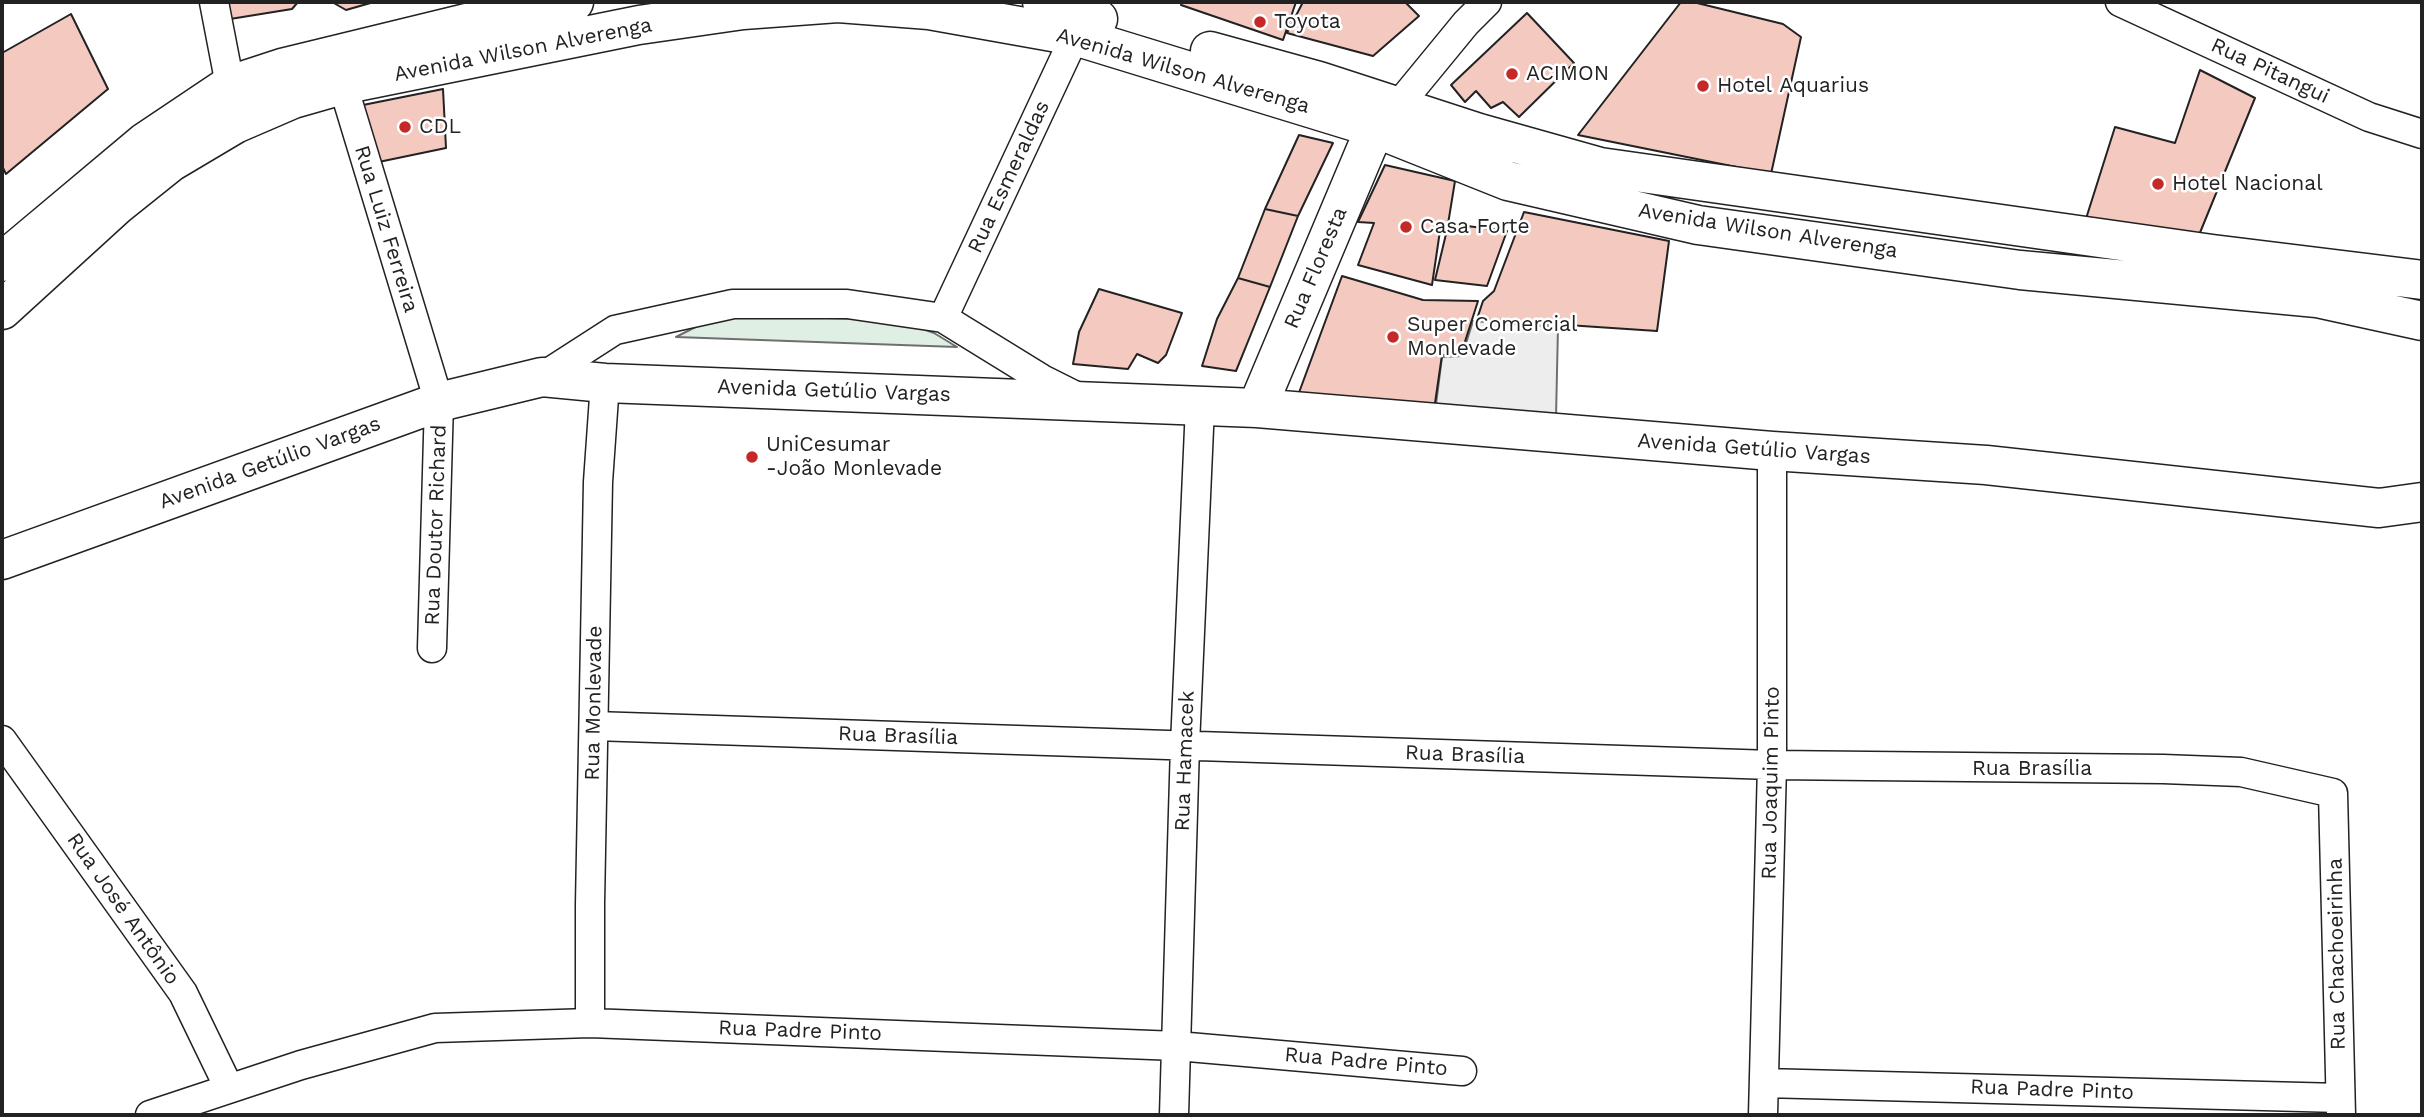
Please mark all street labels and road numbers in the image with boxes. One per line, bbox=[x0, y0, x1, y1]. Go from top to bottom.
street label: Avenida Wilson Alverenga bbox=[392, 13, 654, 87]
street label: Avenida Wilson Alverenga bbox=[1053, 23, 1313, 119]
street label: Rua Pitangui bbox=[2207, 33, 2333, 109]
street label: Rua Esmeraldas bbox=[963, 97, 1055, 257]
street label: Rua Luiz Ferreira bbox=[349, 142, 423, 316]
street label: Avenida Wilson Alverenga bbox=[1636, 198, 1900, 264]
street label: Rua Floresta bbox=[1279, 203, 1353, 333]
street label: Avenida Getúlio Vargas bbox=[717, 374, 951, 408]
street label: Avenida Getúlio Vargas bbox=[156, 411, 384, 515]
street label: Rua Doutor Richard bbox=[420, 424, 452, 626]
street label: Avenida Getúlio Vargas bbox=[1636, 428, 1872, 470]
street label: Rua Monlevade bbox=[580, 625, 608, 781]
street label: Rua Joaquim Pinto bbox=[1757, 686, 1785, 880]
street label: Rua Hamacek bbox=[1170, 690, 1200, 832]
street label: Rua Brasília bbox=[838, 721, 958, 751]
street label: Rua Brasília bbox=[1405, 740, 1525, 770]
street label: Rua Brasília bbox=[1972, 756, 2092, 782]
street label: Rua José Antônio bbox=[61, 828, 185, 990]
street label: Rua Chachoeirinha bbox=[2323, 858, 2351, 1050]
street label: Rua Padre Pinto bbox=[718, 1016, 882, 1046]
street label: Rua Padre Pinto bbox=[1283, 1042, 1449, 1082]
street label: Rua Padre Pinto bbox=[1970, 1075, 2134, 1105]

